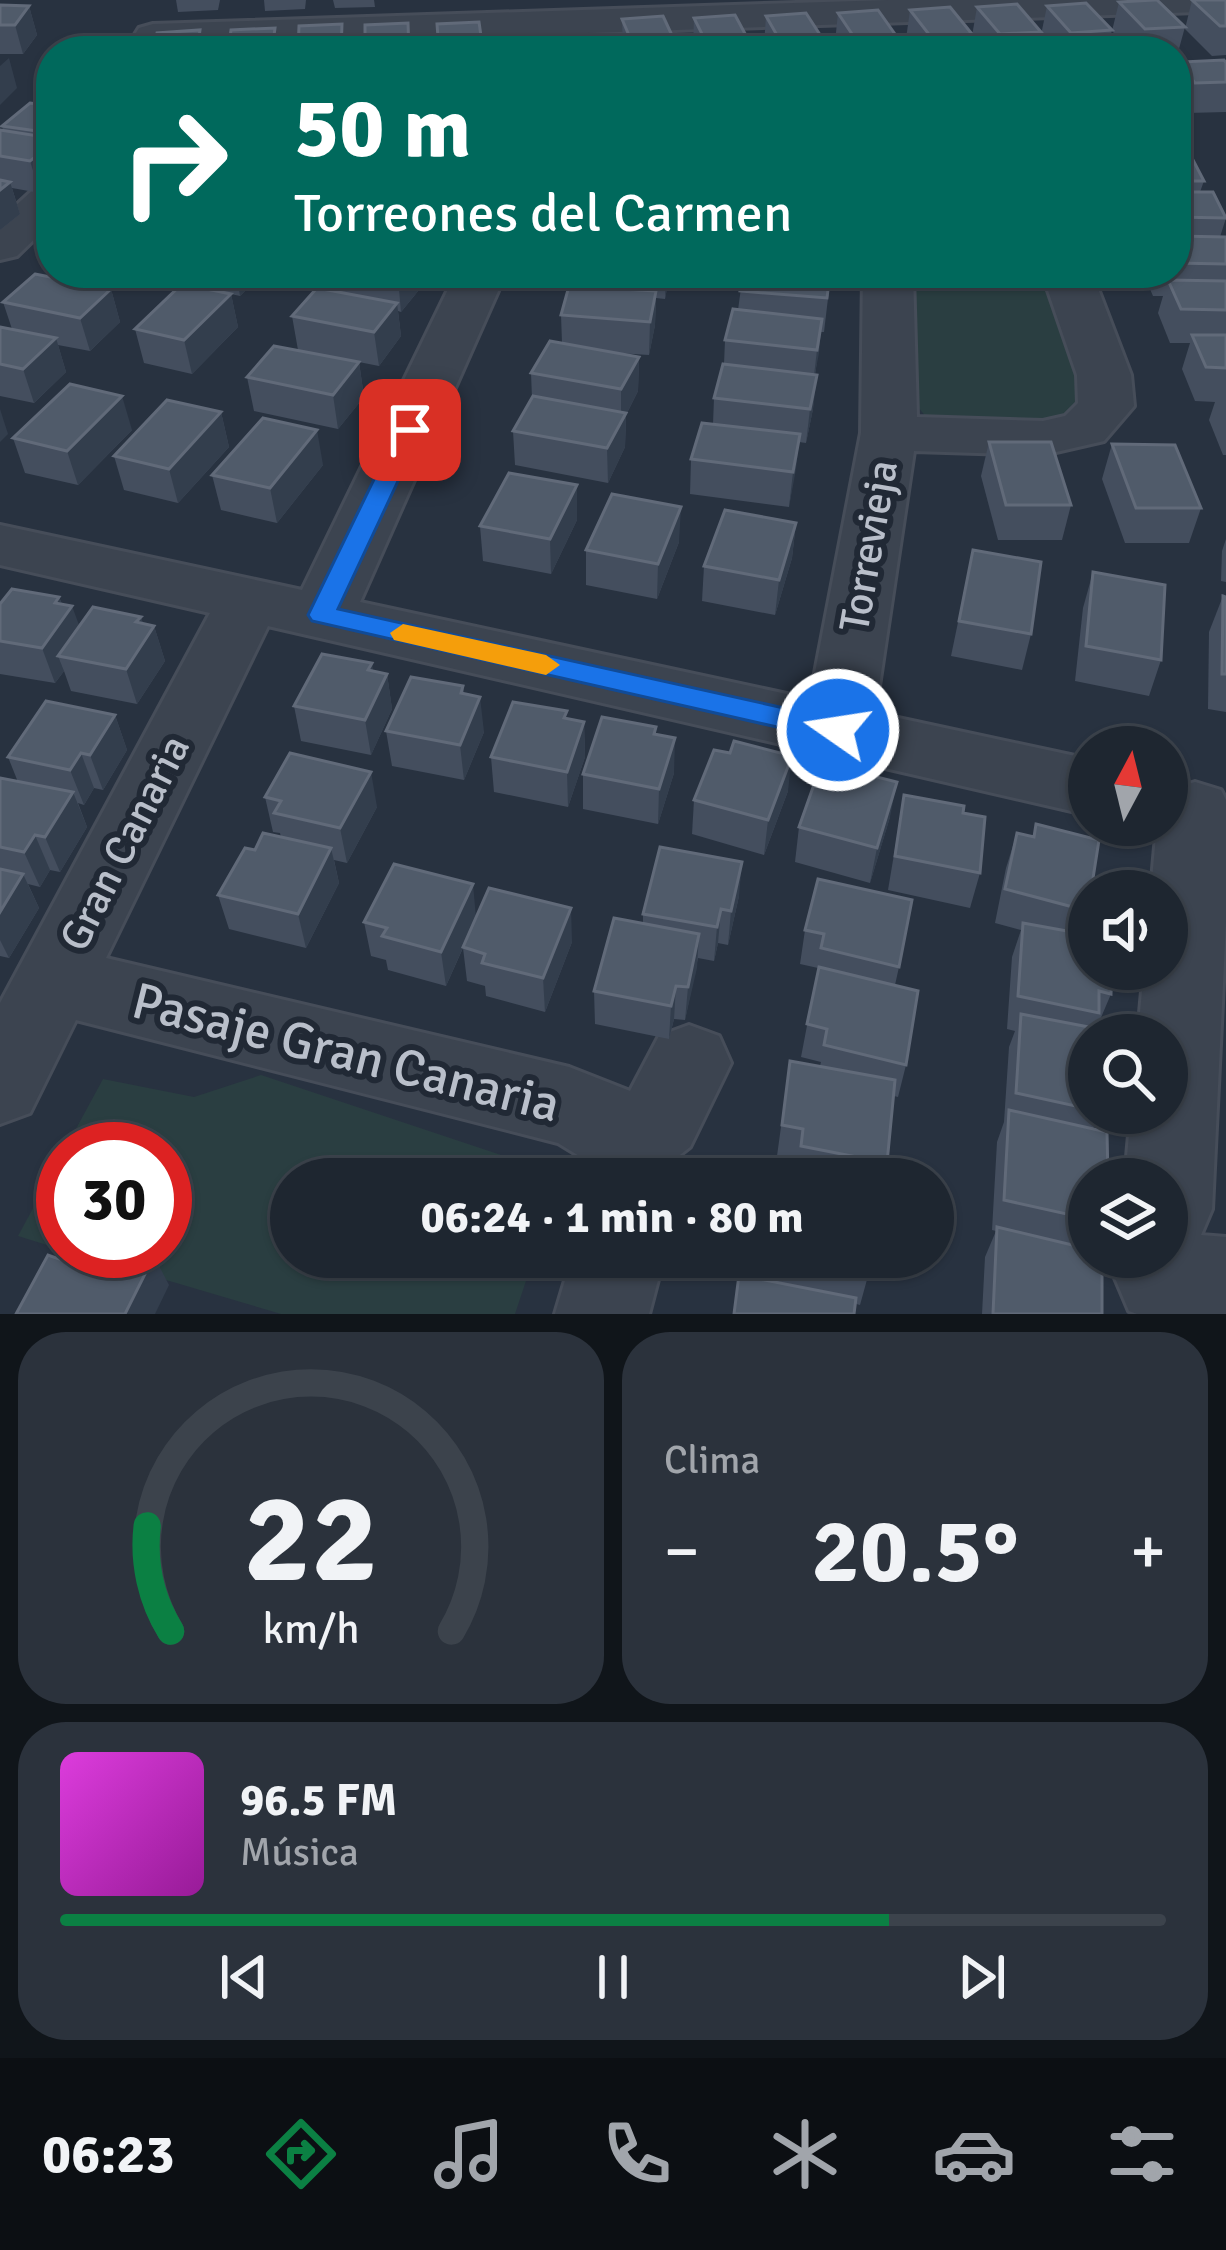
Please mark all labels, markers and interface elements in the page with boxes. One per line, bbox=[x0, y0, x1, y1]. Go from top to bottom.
text: 50 m bbox=[294, 77, 471, 181]
icon: right bbox=[96, 84, 252, 240]
text: Torreones del Carmen bbox=[294, 180, 792, 247]
pin bbox=[359, 379, 461, 481]
icon: arrive bbox=[377, 397, 443, 463]
street label: Torrevieja bbox=[829, 456, 909, 636]
position arrow bbox=[775, 667, 901, 793]
north arrow bbox=[1068, 726, 1188, 846]
map controls bbox=[1068, 726, 1188, 1278]
street label: Gran Canaria bbox=[49, 727, 201, 959]
button: sound bbox=[1068, 870, 1188, 990]
street label: Pasaje Gran Canaria bbox=[126, 969, 566, 1137]
button: search bbox=[1068, 1014, 1188, 1134]
speed limit sign: 30 bbox=[36, 1122, 192, 1278]
button: layers bbox=[1068, 1158, 1188, 1278]
text: 06:24 · 1 min · 80 m bbox=[420, 1190, 804, 1245]
text: Clima bbox=[664, 1436, 760, 1484]
text: 22 bbox=[244, 1463, 378, 1616]
text: 20.5° bbox=[811, 1496, 1019, 1607]
text: − bbox=[664, 1511, 700, 1592]
text: + bbox=[1130, 1511, 1166, 1592]
text: km/h bbox=[262, 1603, 360, 1656]
text: 96.5 FM bbox=[240, 1773, 397, 1828]
text: Música bbox=[240, 1828, 359, 1876]
icon: previous bbox=[211, 1944, 277, 2010]
icon: pause bbox=[580, 1944, 646, 2010]
icon: next bbox=[949, 1944, 1015, 2010]
icon: directions bbox=[259, 2112, 343, 2196]
icon: music bbox=[427, 2112, 511, 2196]
icon: phone bbox=[595, 2112, 679, 2196]
icon: climate bbox=[763, 2112, 847, 2196]
icon: car bbox=[932, 2112, 1016, 2196]
icon: filters bbox=[1100, 2112, 1184, 2196]
text: 06:23 bbox=[42, 2121, 175, 2188]

